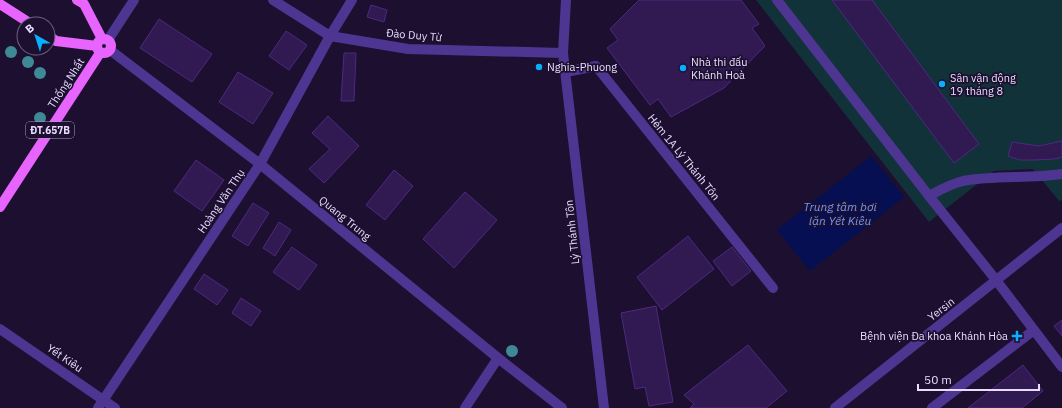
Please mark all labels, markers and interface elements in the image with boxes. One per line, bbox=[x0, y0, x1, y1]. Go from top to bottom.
north arrow bbox=[16, 16, 56, 56]
text: B bbox=[22, 20, 37, 36]
street label: Đào Duy Từ bbox=[386, 26, 443, 44]
street label: Thống Nhất bbox=[45, 55, 87, 111]
place label: Nhà thi đấu Khánh Hoà bbox=[691, 55, 748, 82]
place label: Nghia-Phuong bbox=[547, 60, 617, 74]
marker: Nghia-Phuong bbox=[534, 62, 544, 72]
marker: Nhà thi đấu Khánh Hoà bbox=[678, 63, 688, 73]
place label: Sân vận động 19 tháng 8 bbox=[950, 71, 1016, 98]
marker: Sân vận động 19 tháng 8 bbox=[937, 79, 947, 89]
street label: Hẻm 1A Lý Thánh Tôn bbox=[645, 111, 723, 203]
road number: ĐT.657B bbox=[26, 122, 74, 138]
street label: Hoàng Văn Thụ bbox=[194, 166, 248, 236]
street label: Quang Trung bbox=[316, 193, 374, 243]
street label: Lý Thánh Tôn bbox=[562, 199, 582, 265]
water label: Trung tâm bơi lặn Yết Kiêu bbox=[803, 199, 878, 228]
street label: Yersin bbox=[925, 294, 957, 324]
place label: Bệnh viện Đa khoa Khánh Hòa bbox=[860, 329, 1008, 343]
marker: Bệnh viện Đa khoa Khánh Hòa bbox=[1011, 330, 1023, 342]
street label: Yết Kiêu bbox=[44, 341, 86, 375]
scale bar bbox=[918, 366, 1039, 392]
text: 50 m bbox=[924, 372, 952, 387]

